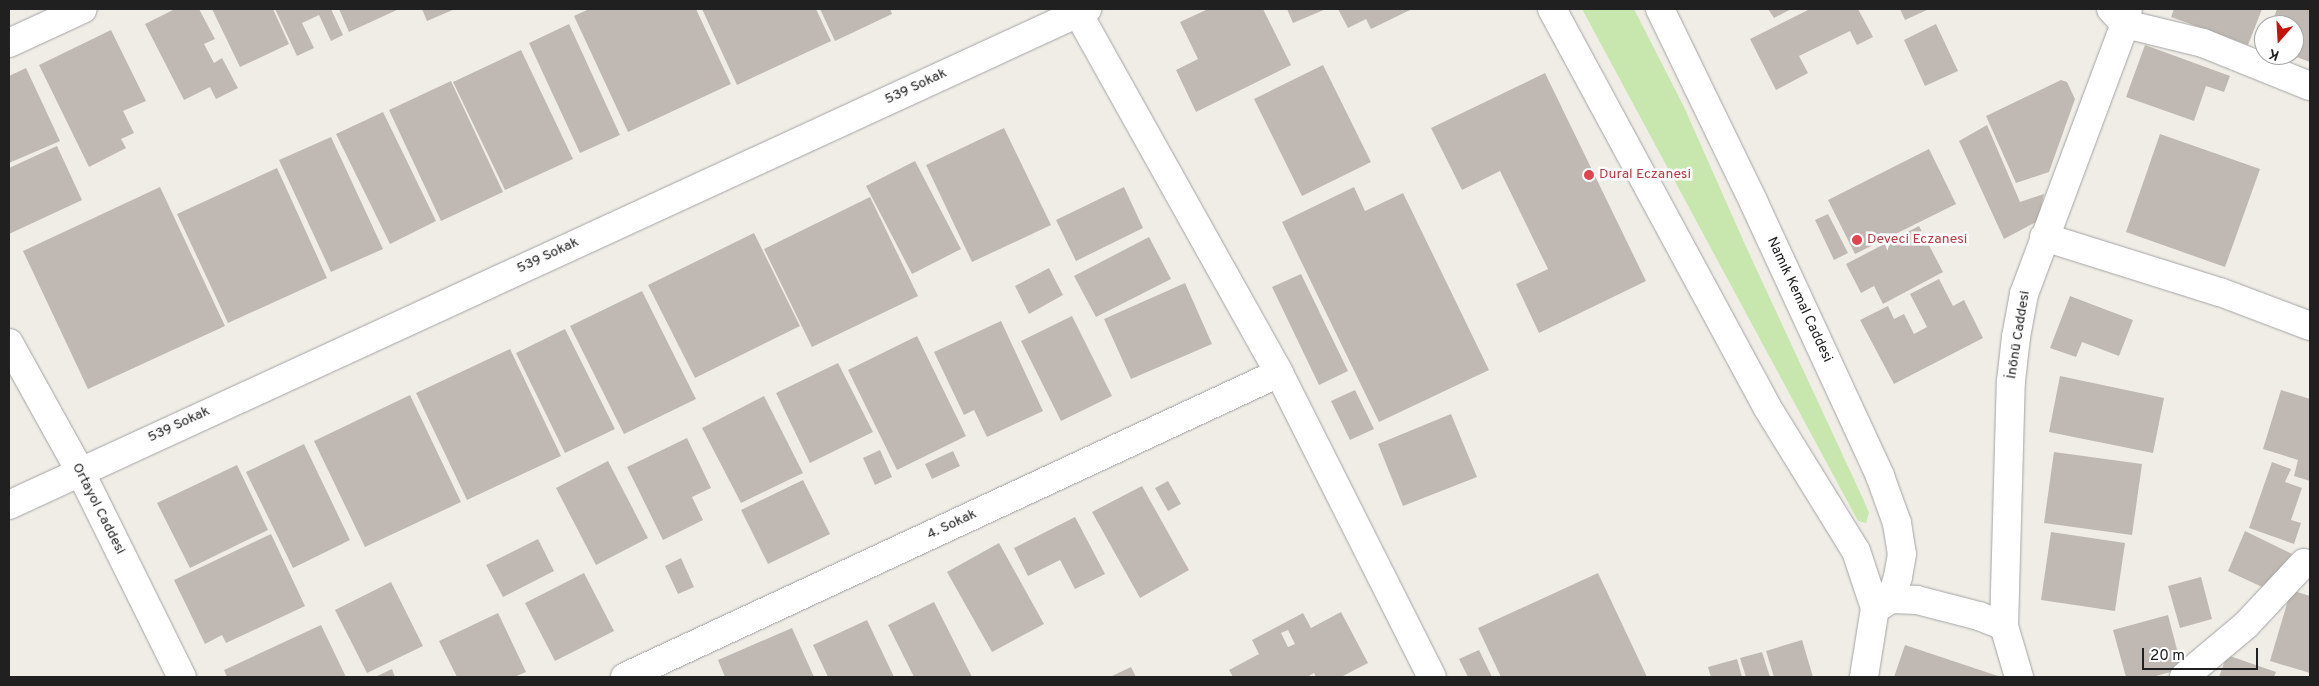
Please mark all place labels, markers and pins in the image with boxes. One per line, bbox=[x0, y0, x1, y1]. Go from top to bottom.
place label: Dural Eczanesi bbox=[1599, 167, 1691, 183]
marker: Dural Eczanesi bbox=[1583, 169, 1595, 181]
place label: Deveci Eczanesi bbox=[1867, 232, 1967, 248]
marker: Deveci Eczanesi bbox=[1851, 234, 1863, 246]

